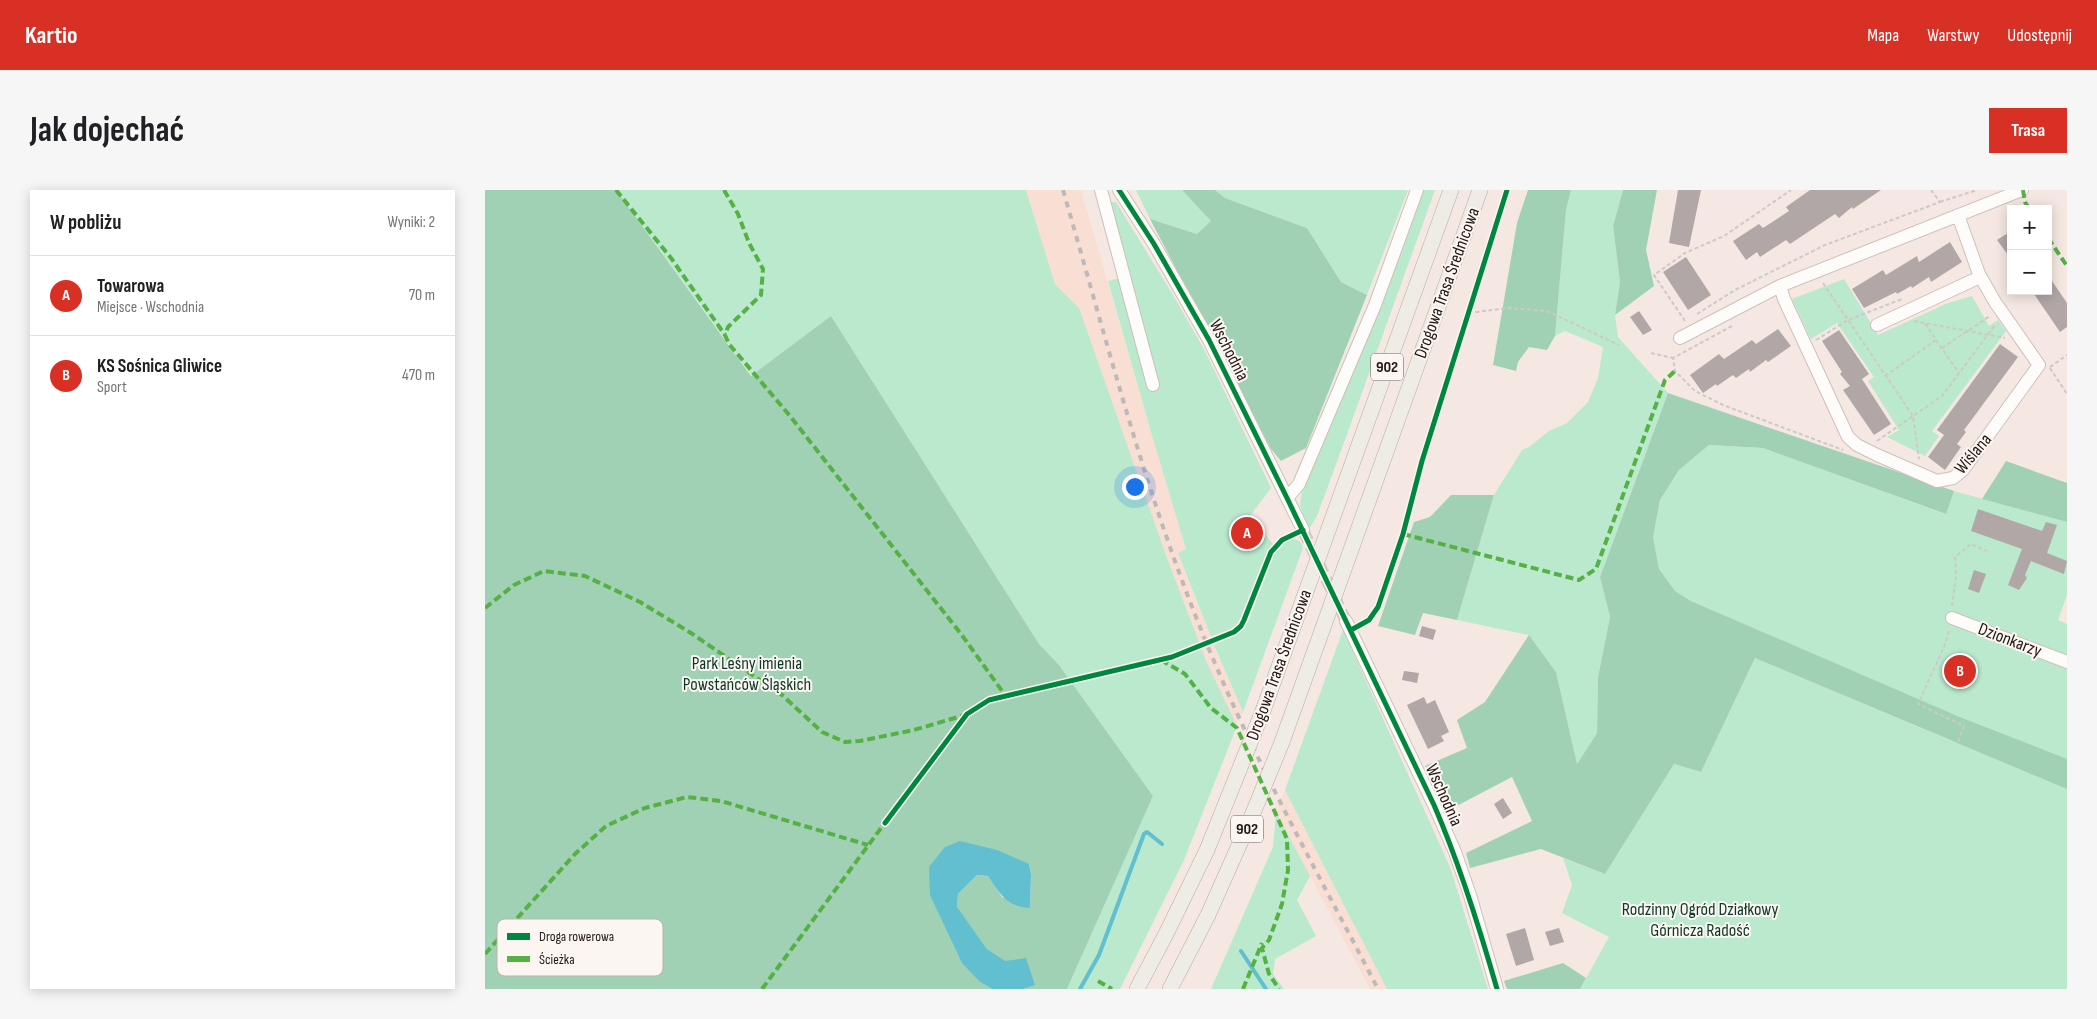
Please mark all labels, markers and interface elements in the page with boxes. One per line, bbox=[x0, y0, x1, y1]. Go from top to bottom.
text: Kartio bbox=[25, 21, 77, 50]
text: Mapa bbox=[1867, 25, 1899, 46]
text: Warstwy bbox=[1927, 25, 1979, 46]
text: Udostępnij bbox=[2007, 25, 2072, 46]
button: Trasa bbox=[1989, 108, 2067, 153]
text: Jak dojechać bbox=[30, 109, 184, 152]
street label: Drogowa Trasa Średnicowa bbox=[1410, 205, 1484, 361]
map controls bbox=[2007, 205, 2052, 295]
button: + bbox=[2007, 205, 2052, 250]
text: W pobliżu bbox=[50, 210, 121, 235]
text: Wyniki: 2 bbox=[387, 213, 435, 232]
button: − bbox=[2007, 250, 2052, 295]
text: Towarowa bbox=[97, 275, 164, 298]
text: A bbox=[62, 286, 70, 305]
text: 70 m bbox=[409, 286, 435, 305]
text: Miejsce · Wschodnia bbox=[97, 298, 204, 317]
street label: Wschodnia bbox=[1205, 316, 1253, 384]
road number: 902 bbox=[1371, 353, 1403, 380]
text: KS Sośnica Gliwice bbox=[97, 355, 222, 378]
text: B bbox=[62, 366, 70, 385]
text: 470 m bbox=[402, 366, 435, 385]
text: Sport bbox=[97, 378, 127, 397]
street label: Wiślana bbox=[1950, 429, 1996, 479]
your location bbox=[1122, 474, 1148, 500]
pin: A bbox=[1231, 514, 1263, 552]
street label: Drogowa Trasa Średnicowa bbox=[1242, 587, 1316, 743]
street label: Dzionkarzy bbox=[1975, 618, 2045, 662]
pin: B bbox=[1944, 652, 1976, 690]
park label: Park Leśny imienia Powstańców Śląskich bbox=[683, 653, 811, 695]
street label: Wschodnia bbox=[1421, 761, 1467, 829]
road number: 902 bbox=[1231, 816, 1263, 842]
park label: Rodzinny Ogród Działkowy Górnicza Radość bbox=[1622, 899, 1778, 941]
legend bbox=[497, 919, 663, 976]
text: Droga rowerowa bbox=[539, 928, 614, 945]
text: Ścieżka bbox=[539, 951, 575, 968]

